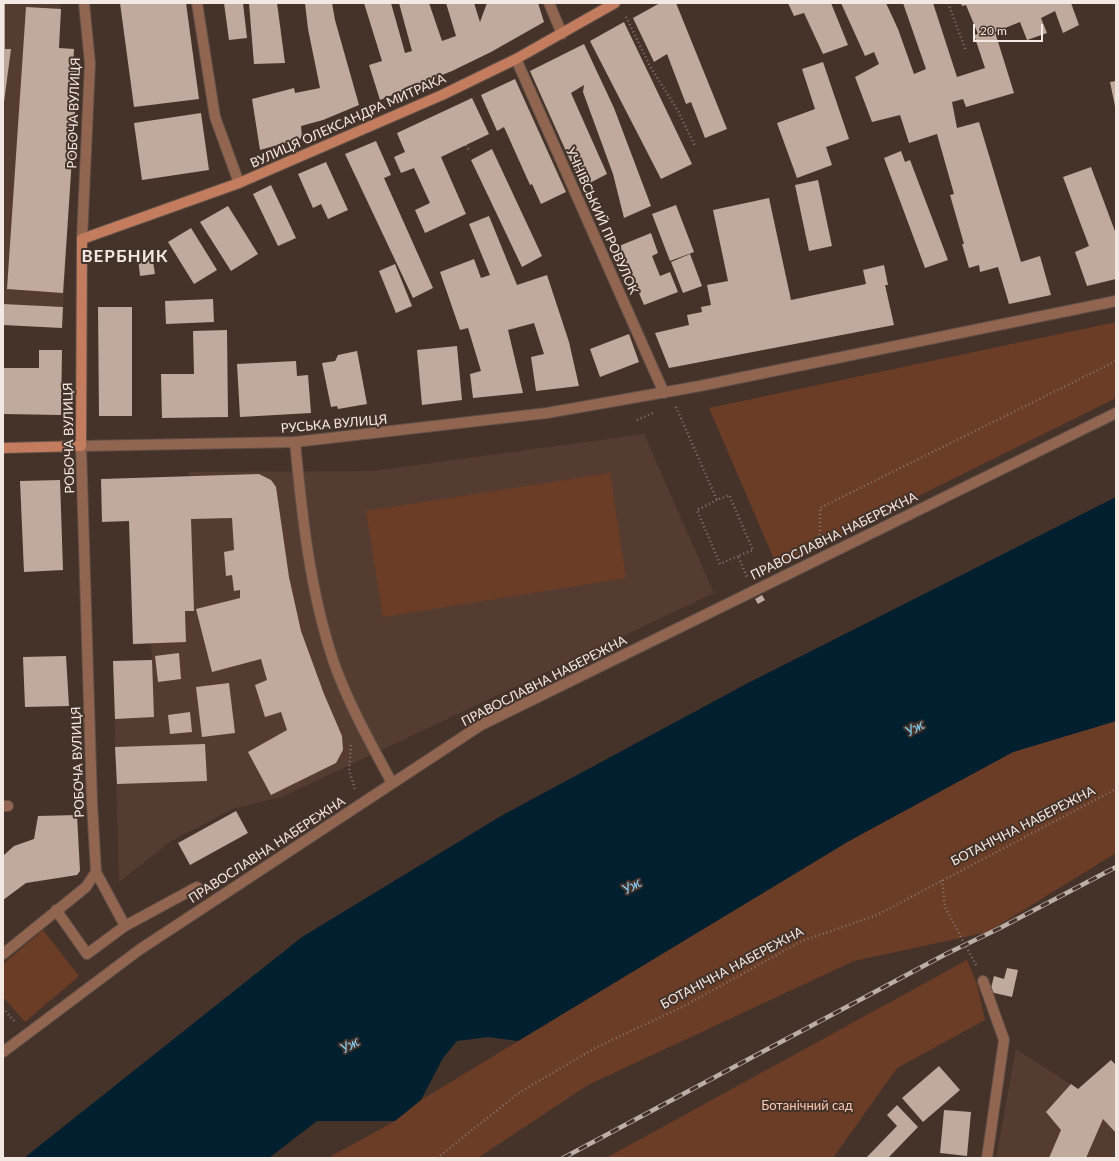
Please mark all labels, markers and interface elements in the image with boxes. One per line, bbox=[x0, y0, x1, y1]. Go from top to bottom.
scale bar bbox=[975, 16, 1045, 42]
text: 20 m bbox=[980, 23, 1007, 38]
street label: РОБОЧА ВУЛИЦЯ bbox=[64, 57, 84, 169]
street label: ВУЛИЦЯ ОЛЕКСАНДРА МИТРАКА bbox=[248, 71, 448, 171]
street label: УЧНІВСЬКИЙ ПРОВУЛОК bbox=[563, 145, 641, 297]
district label: ВЕРБНИК bbox=[81, 247, 169, 267]
street label: РОБОЧА ВУЛИЦЯ bbox=[60, 382, 78, 494]
street label: РУСЬКА ВУЛИЦЯ bbox=[280, 412, 388, 436]
street label: ПРАВОСЛАВНА НАБЕРЕЖНА bbox=[748, 489, 920, 583]
street label: ПРАВОСЛАВНА НАБЕРЕЖНА bbox=[459, 632, 629, 730]
street label: РОБОЧА ВУЛИЦЯ bbox=[68, 706, 88, 818]
water label: Уж bbox=[902, 716, 928, 740]
street label: БОТАНІЧНА НАБЕРЕЖНА bbox=[948, 783, 1098, 869]
street label: ПРАВОСЛАВНА НАБЕРЕЖНА bbox=[186, 793, 348, 907]
water label: Уж bbox=[619, 874, 645, 898]
street label: БОТАНІЧНА НАБЕРЕЖНА bbox=[658, 924, 806, 1012]
water label: Уж bbox=[337, 1033, 363, 1057]
park label: Ботанічний сад bbox=[761, 1098, 853, 1114]

